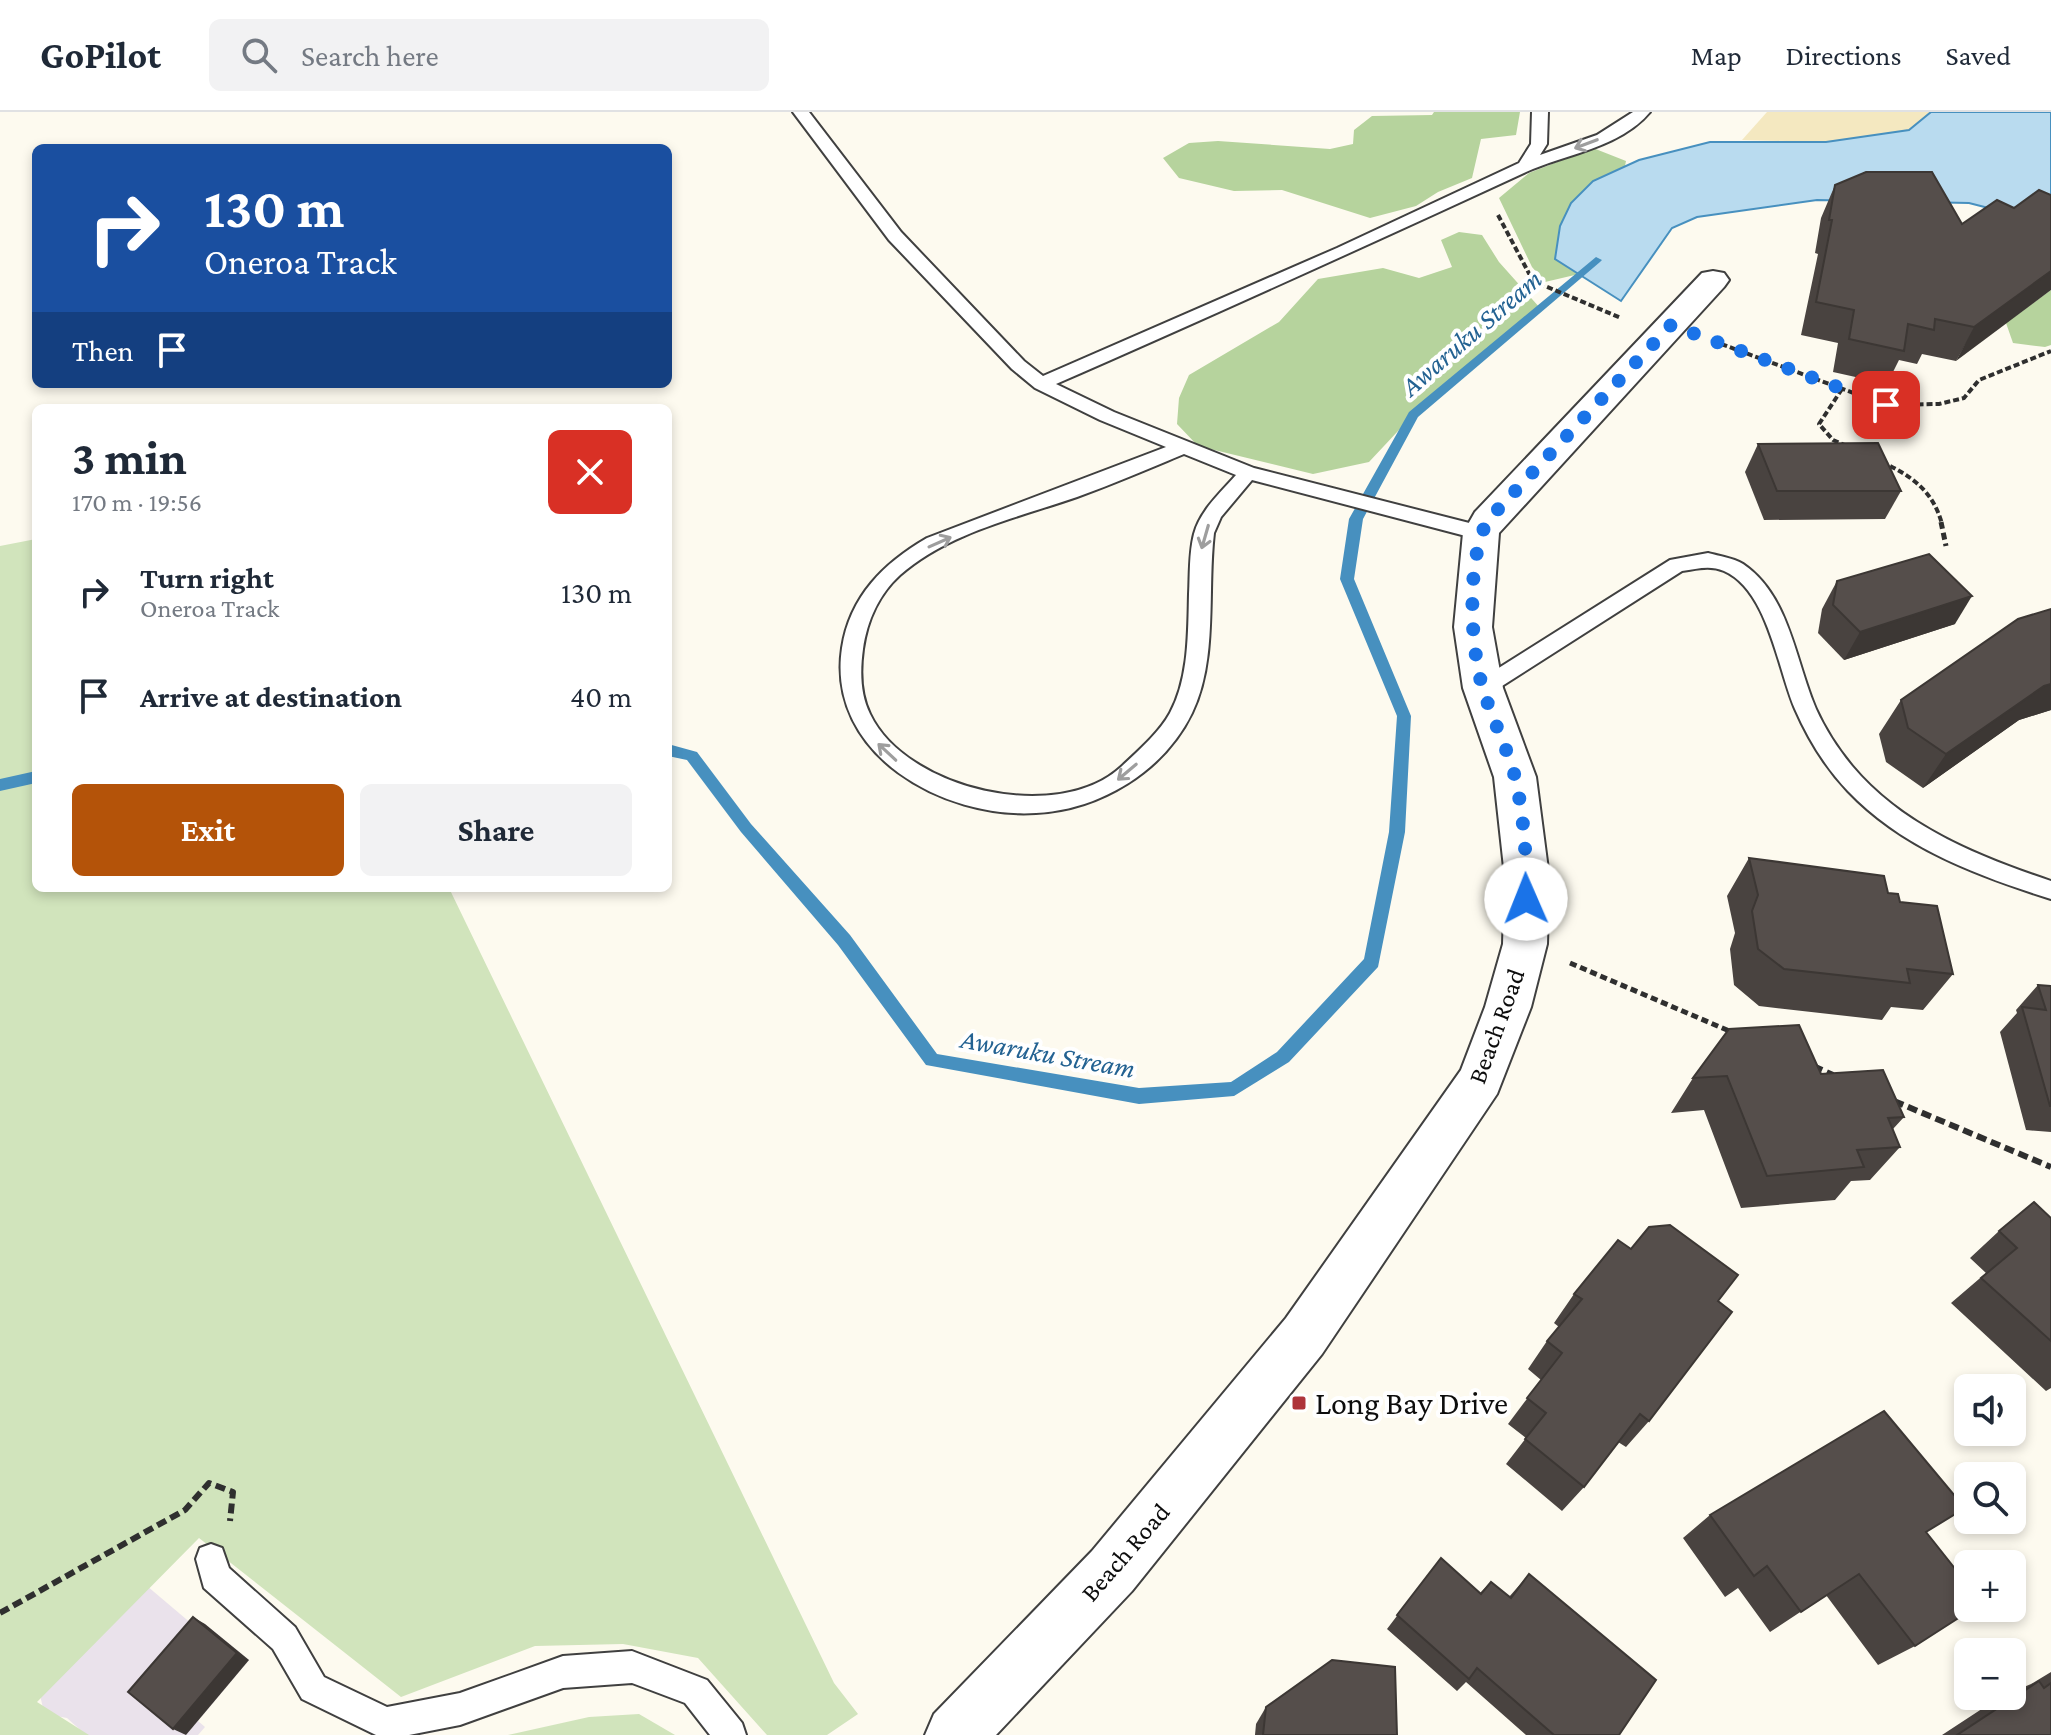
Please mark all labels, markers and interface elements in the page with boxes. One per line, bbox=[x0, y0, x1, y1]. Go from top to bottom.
search box bbox=[209, 19, 769, 91]
icon: search bbox=[237, 33, 281, 77]
text: GoPilot bbox=[40, 34, 161, 76]
text: Search here bbox=[301, 39, 439, 72]
text: Map bbox=[1691, 40, 1742, 71]
text: Directions bbox=[1786, 40, 1901, 71]
text: Saved bbox=[1945, 40, 2011, 71]
one-way arrow bbox=[1574, 137, 1599, 152]
icon: right bbox=[72, 176, 176, 280]
text: 130 m bbox=[204, 177, 345, 239]
text: Oneroa Track bbox=[204, 242, 397, 282]
water label: Awaruku Stream bbox=[1393, 263, 1548, 403]
icon: arrive bbox=[150, 328, 194, 372]
text: Then bbox=[72, 334, 134, 367]
pin bbox=[1852, 371, 1920, 439]
icon: arrive bbox=[1864, 383, 1908, 427]
button: close bbox=[548, 430, 632, 514]
text: 3 min bbox=[72, 431, 187, 484]
text: 170 m · 19:56 bbox=[72, 488, 202, 517]
one-way arrow bbox=[1197, 523, 1212, 549]
one-way arrow bbox=[928, 534, 952, 549]
text: Turn right bbox=[140, 561, 274, 594]
icon: right bbox=[72, 570, 116, 614]
text: 130 m bbox=[561, 576, 632, 609]
text: Oneroa Track bbox=[140, 594, 279, 623]
icon: arrive bbox=[72, 674, 116, 718]
text: Arrive at destination bbox=[140, 680, 402, 713]
text: 40 m bbox=[570, 680, 632, 713]
one-way arrow bbox=[877, 742, 897, 761]
one-way arrow bbox=[1117, 763, 1137, 781]
button: Exit bbox=[72, 784, 344, 876]
button: Share bbox=[360, 784, 632, 876]
position arrow bbox=[1484, 857, 1568, 941]
street label: Beach Road bbox=[1462, 965, 1531, 1087]
water label: Awaruku Stream bbox=[956, 1023, 1137, 1084]
map controls bbox=[1954, 1374, 2026, 1710]
button: sound bbox=[1954, 1374, 2026, 1446]
place label: Long Bay Drive bbox=[1315, 1385, 1508, 1421]
marker: Long Bay Drive bbox=[1290, 1394, 1308, 1412]
button: search bbox=[1954, 1462, 2026, 1534]
street label: Beach Road bbox=[1075, 1497, 1176, 1607]
button: + bbox=[1954, 1550, 2026, 1622]
button: − bbox=[1954, 1638, 2026, 1710]

